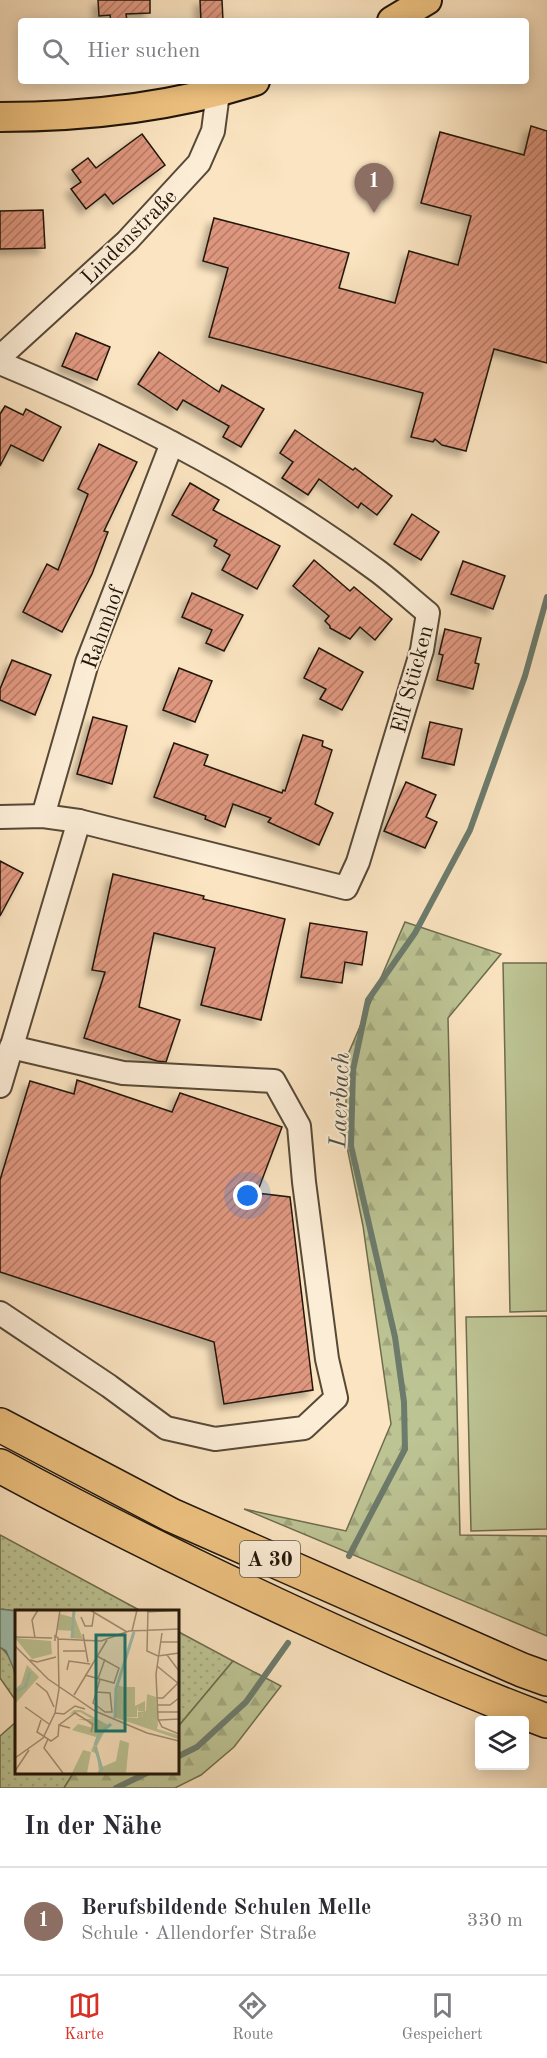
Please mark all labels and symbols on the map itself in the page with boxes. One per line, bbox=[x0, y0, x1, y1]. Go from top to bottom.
pin: 1 bbox=[354, 164, 394, 213]
street label: Lindenstraße bbox=[77, 185, 181, 289]
street label: Rahmhof bbox=[79, 583, 129, 672]
street label: Elf Stücken bbox=[388, 623, 438, 736]
water label: Laerbach bbox=[327, 1052, 355, 1150]
your location bbox=[233, 1181, 262, 1210]
road number: A 30 bbox=[240, 1541, 300, 1577]
inset map bbox=[15, 1610, 178, 1773]

